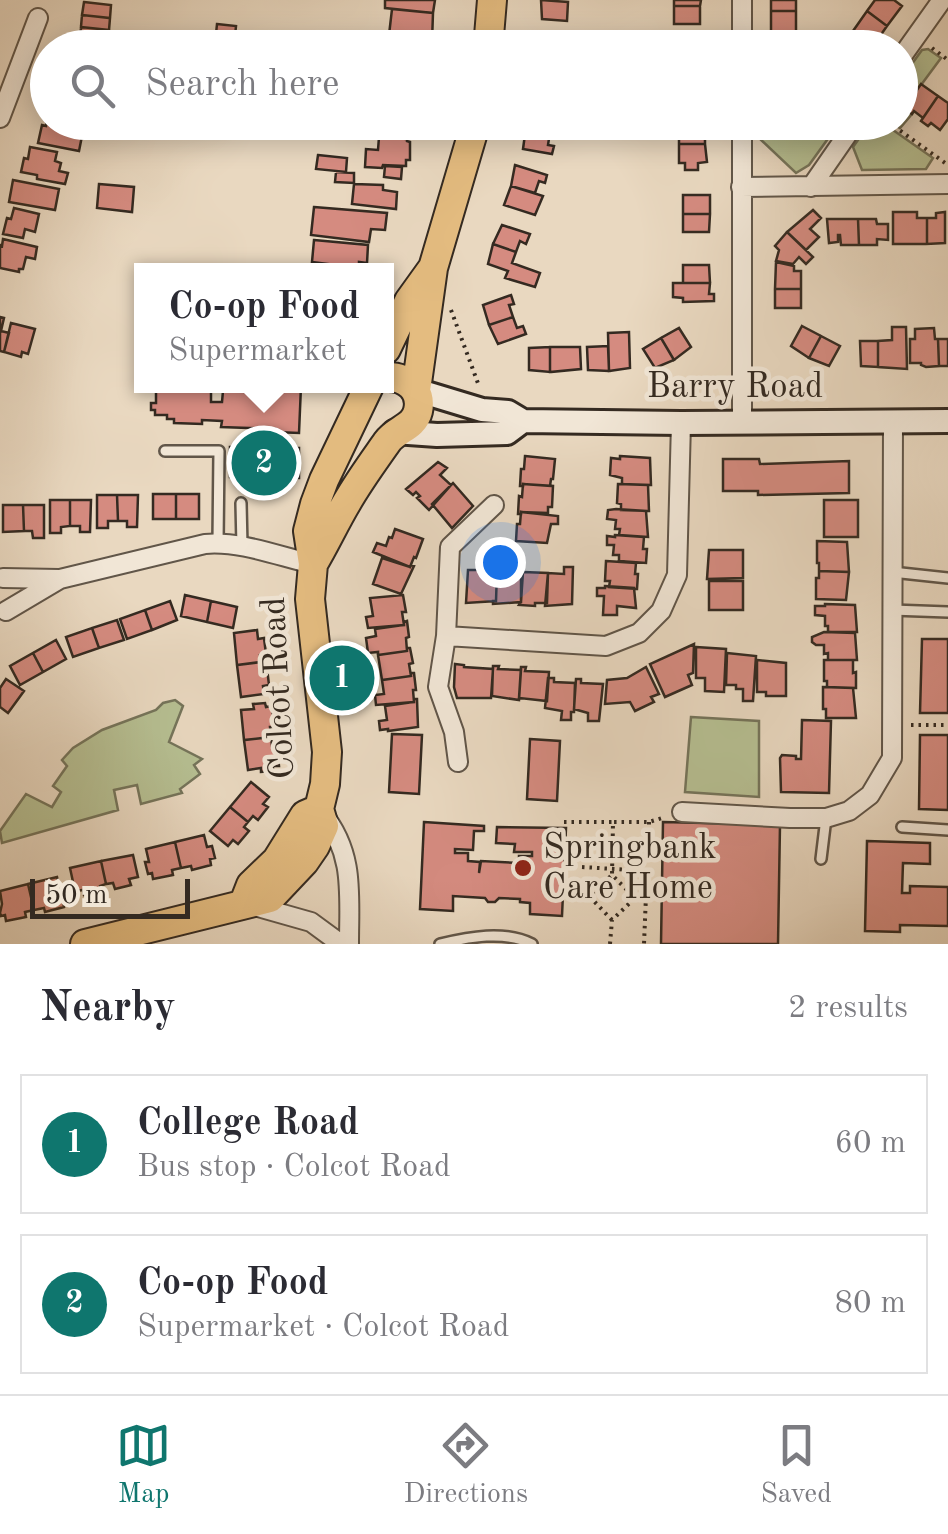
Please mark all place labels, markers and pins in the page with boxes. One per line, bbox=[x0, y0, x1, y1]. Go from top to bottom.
pin: 2 bbox=[232, 426, 296, 500]
pin: 1 bbox=[310, 640, 374, 716]
place label: Springbank Care Home bbox=[543, 831, 717, 906]
marker: Springbank Care Home bbox=[512, 857, 534, 879]

